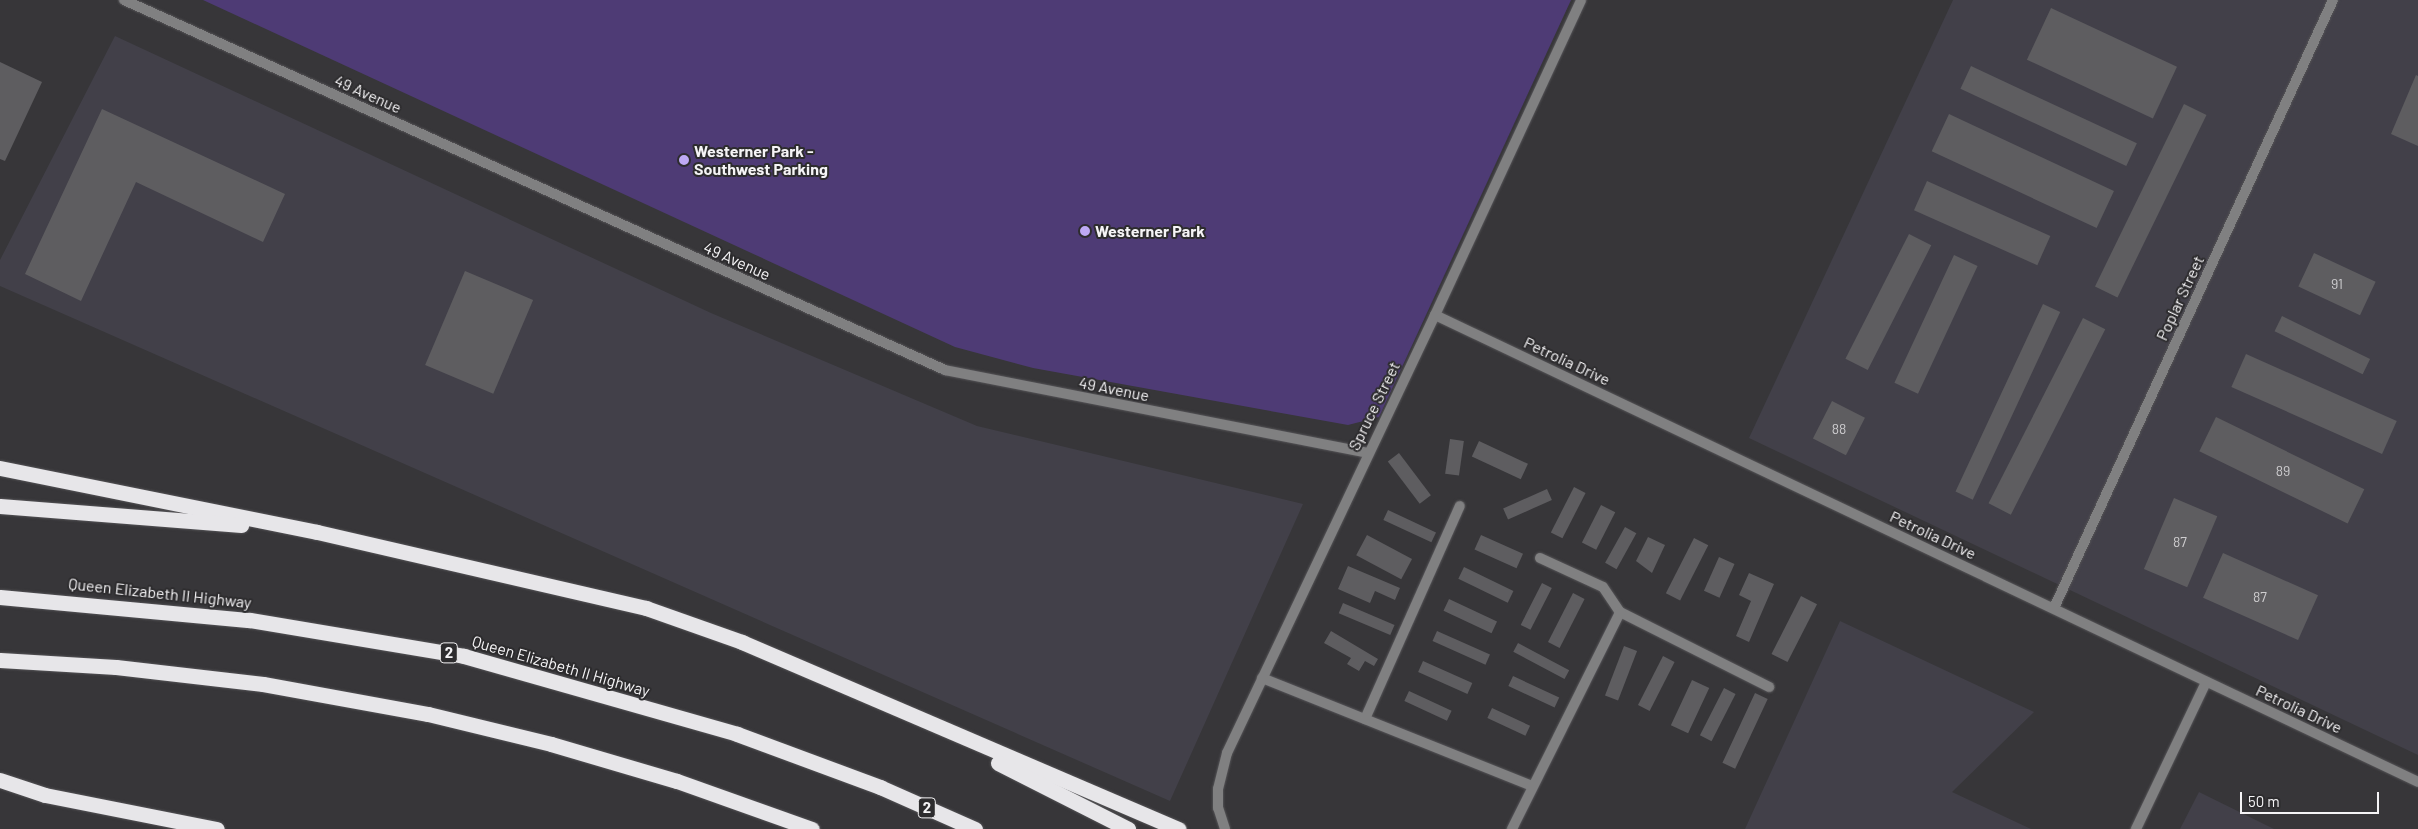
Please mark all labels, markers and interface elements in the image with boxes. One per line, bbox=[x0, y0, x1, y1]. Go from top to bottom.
street label: 49 Avenue bbox=[332, 71, 404, 117]
place label: Westerner Park - Southwest Parking bbox=[694, 141, 828, 179]
marker: Westerner Park - Southwest Parking bbox=[678, 154, 690, 166]
place label: Westerner Park bbox=[1095, 221, 1205, 241]
marker: Westerner Park bbox=[1079, 225, 1091, 237]
street label: 49 Avenue bbox=[701, 238, 773, 284]
street label: Poplar Street bbox=[2152, 253, 2208, 343]
house number: 91 bbox=[2331, 276, 2343, 292]
street label: Petrolia Drive bbox=[1521, 333, 1613, 389]
street label: Spruce Street bbox=[1344, 359, 1404, 453]
street label: 49 Avenue bbox=[1077, 373, 1151, 405]
house number: 88 bbox=[1832, 421, 1846, 437]
house number: 89 bbox=[2276, 463, 2290, 479]
street label: Petrolia Drive bbox=[1887, 507, 1979, 563]
house number: 87 bbox=[2173, 534, 2187, 550]
street label: Queen Elizabeth II Highway bbox=[68, 574, 252, 612]
house number: 87 bbox=[2253, 589, 2267, 605]
street label: Queen Elizabeth II Highway bbox=[470, 631, 652, 701]
road number: 2 bbox=[439, 640, 459, 666]
street label: Petrolia Drive bbox=[2253, 681, 2345, 737]
scale bar bbox=[2243, 782, 2382, 814]
text: 50 m bbox=[2248, 792, 2280, 810]
road number: 2 bbox=[917, 796, 937, 820]

